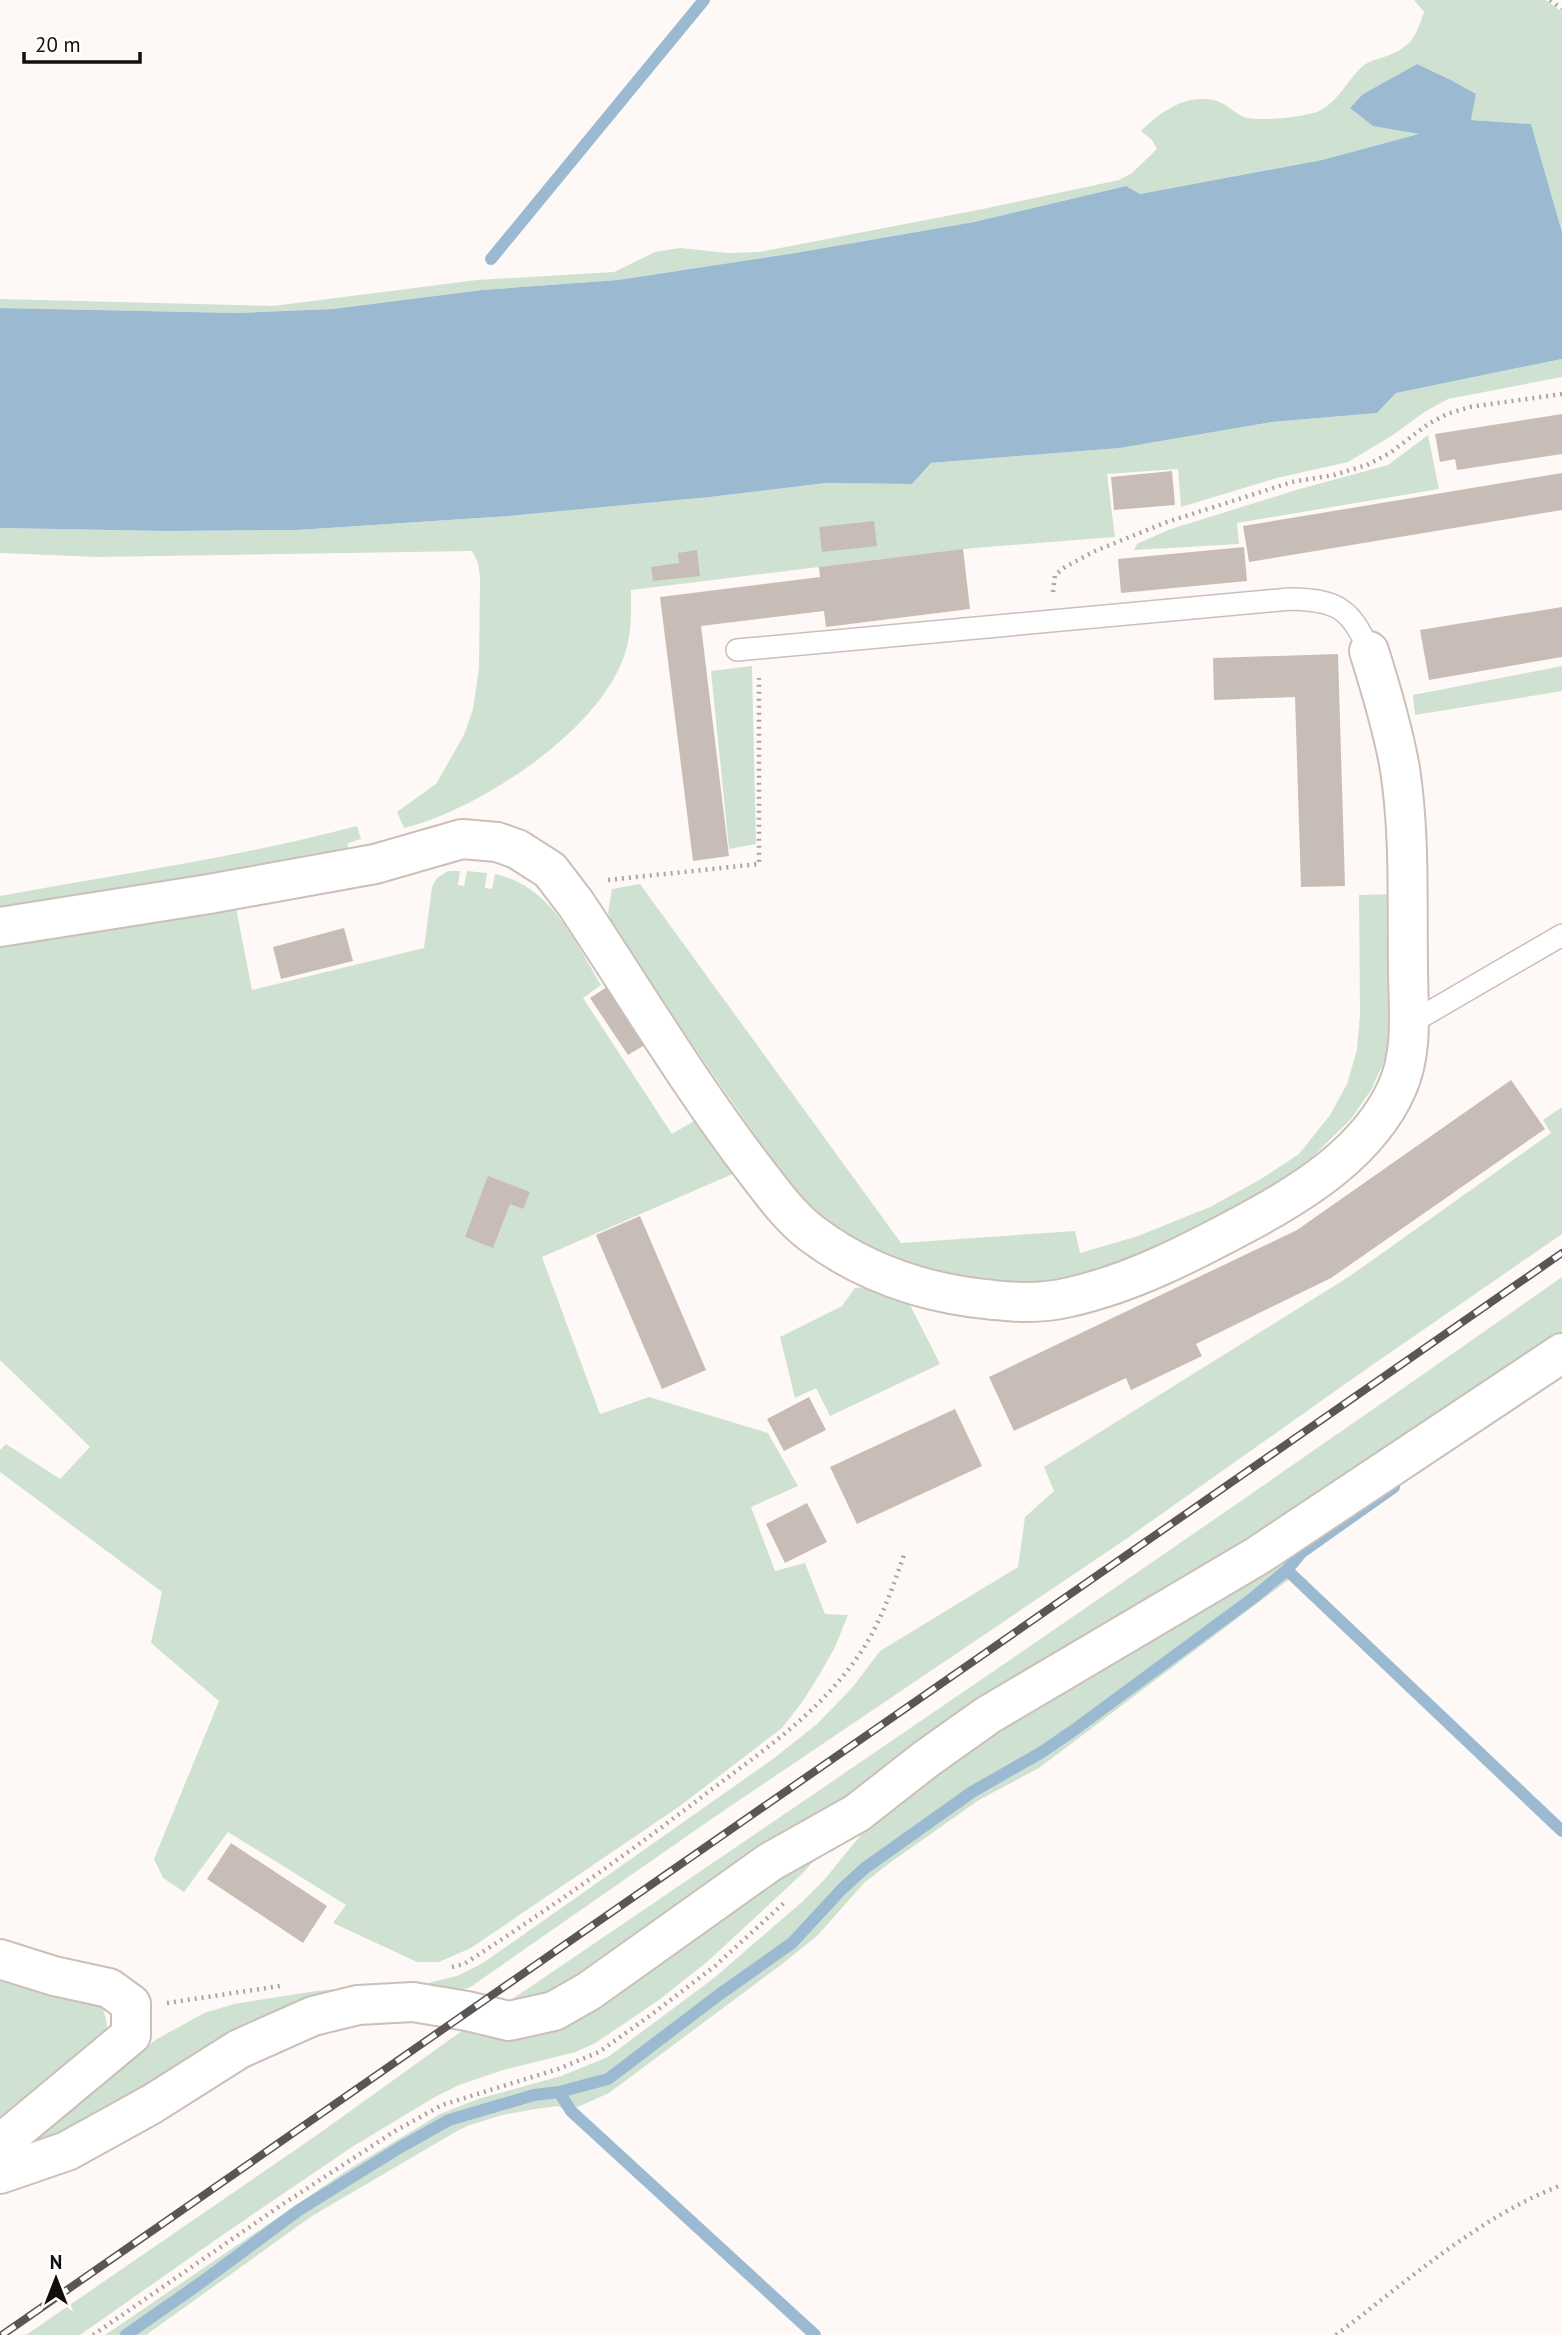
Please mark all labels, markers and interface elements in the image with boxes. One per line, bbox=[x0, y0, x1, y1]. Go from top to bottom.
scale bar bbox=[24, 21, 140, 65]
text: 20 m bbox=[35, 31, 81, 58]
north arrow bbox=[21, 2244, 91, 2314]
text: N bbox=[50, 2250, 62, 2274]

